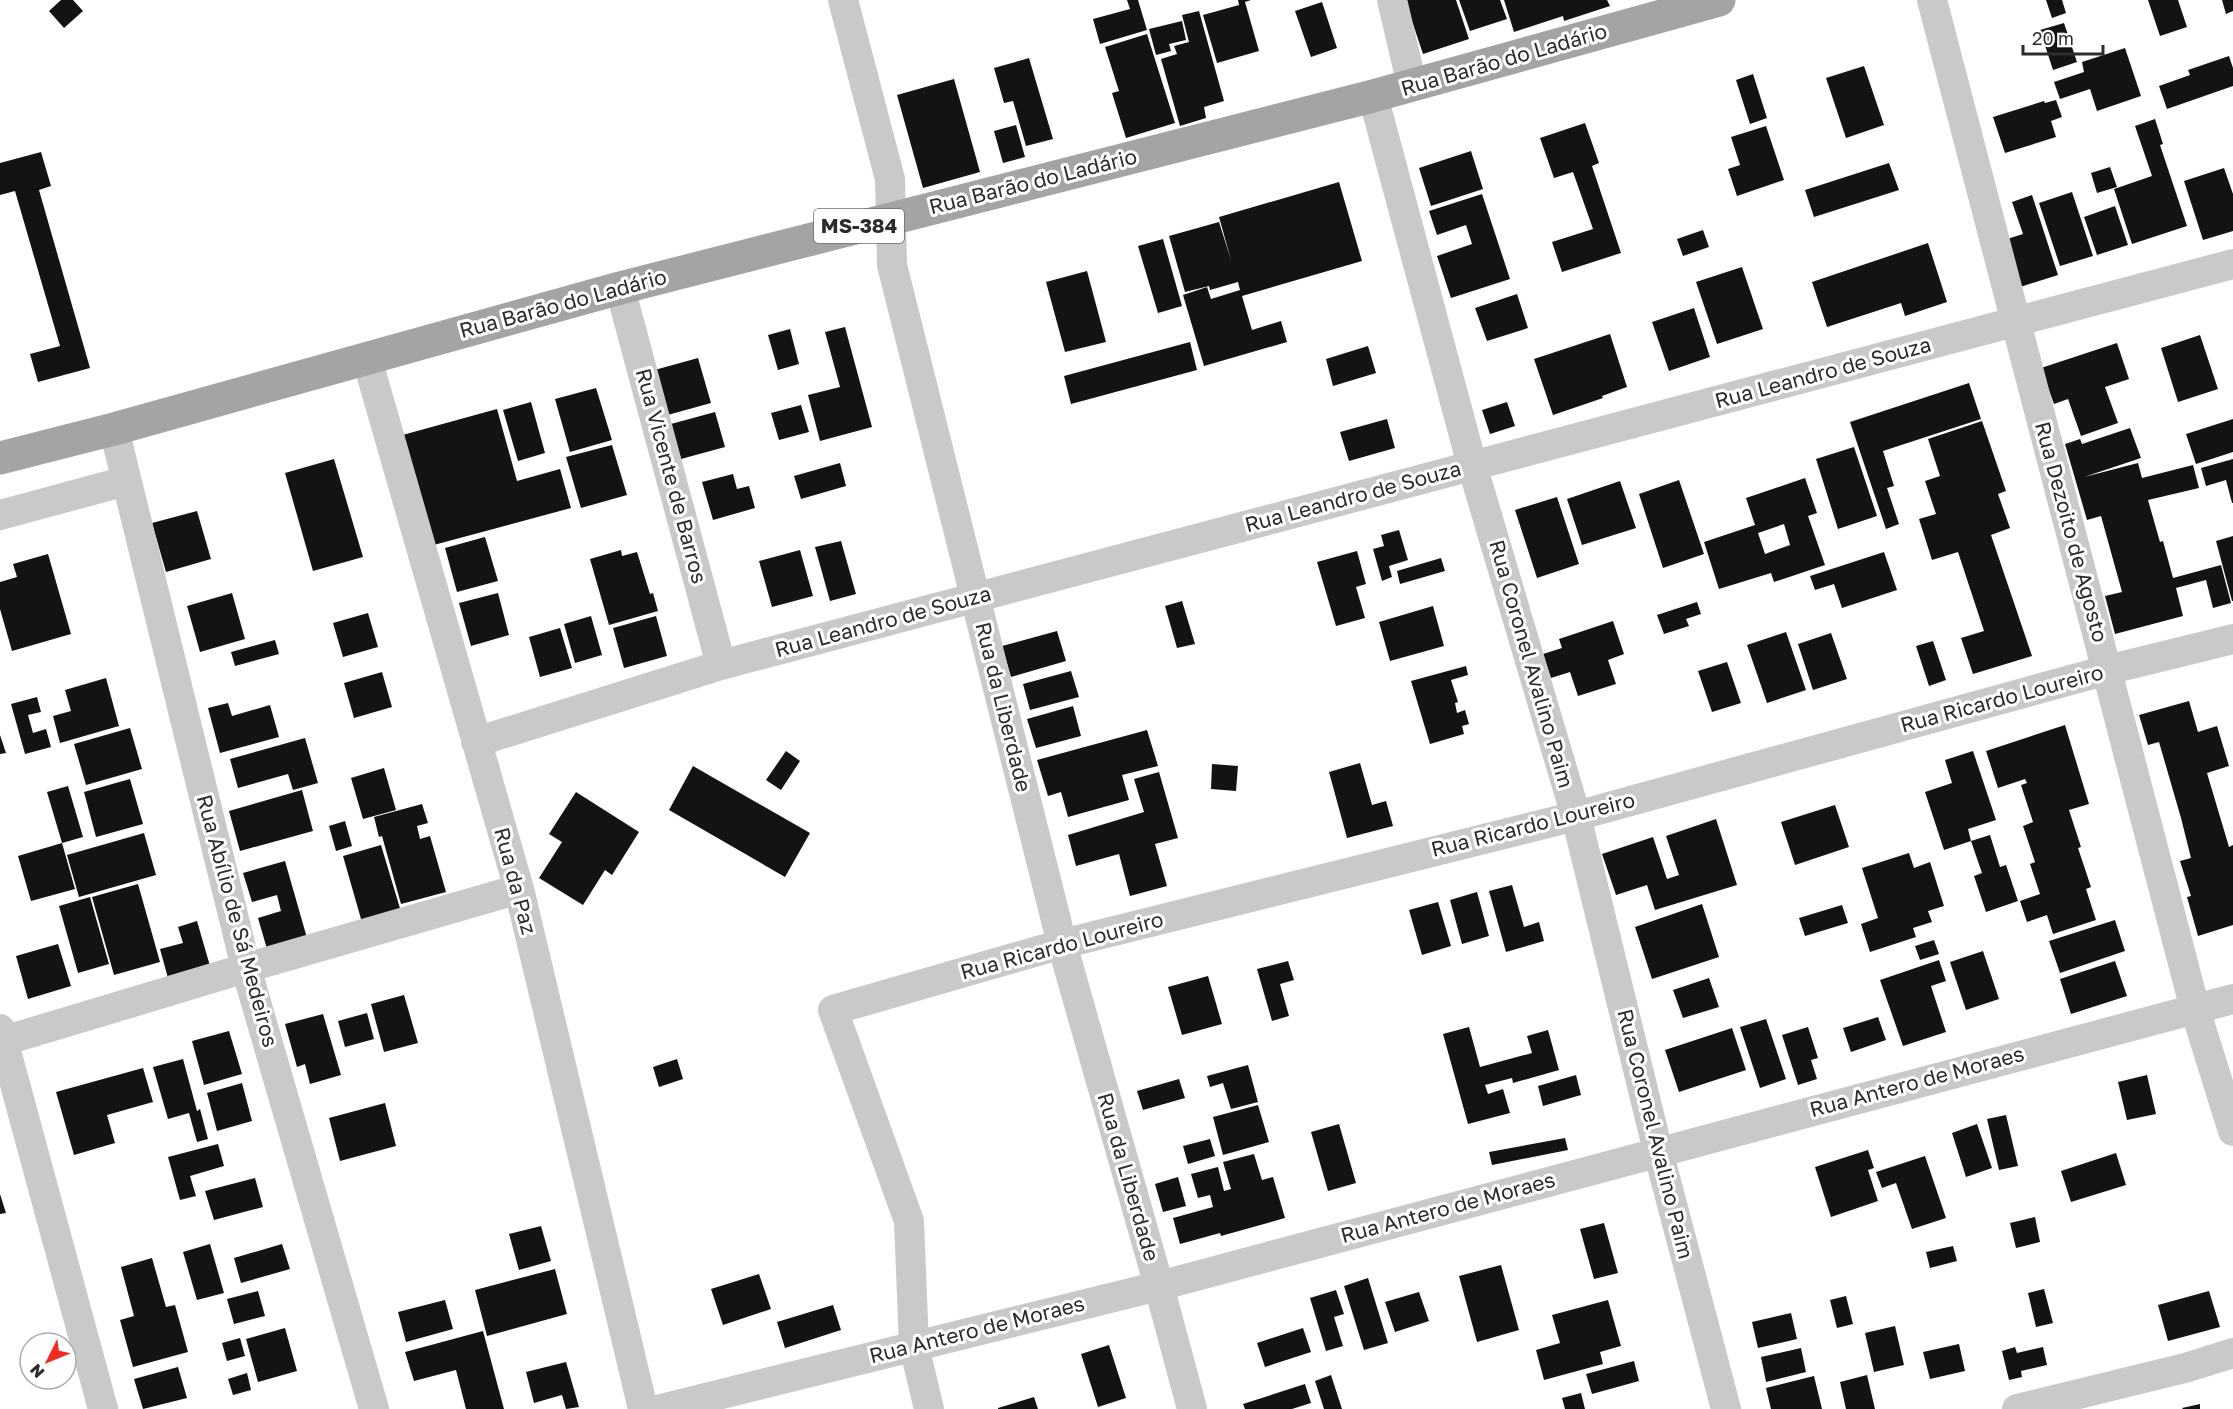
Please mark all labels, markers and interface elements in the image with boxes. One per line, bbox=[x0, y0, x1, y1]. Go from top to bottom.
street label: Rua Barão do Ladário bbox=[1398, 17, 1610, 101]
scale bar bbox=[2023, 18, 2102, 56]
text: 20 m bbox=[2032, 27, 2074, 49]
street label: Rua Barão do Ladário bbox=[926, 143, 1139, 219]
road number: MS-384 bbox=[814, 209, 904, 243]
street label: Rua Barão do Ladário bbox=[456, 263, 669, 343]
street label: Rua Leandro de Souza bbox=[1712, 331, 1934, 413]
street label: Rua Vicente de Barros bbox=[631, 365, 713, 586]
street label: Rua Dezoito de Agosto bbox=[2030, 418, 2114, 645]
street label: Rua Leandro de Souza bbox=[1242, 455, 1464, 537]
street label: Rua Coronel Avalino Paim bbox=[1484, 537, 1580, 791]
street label: Rua Leandro de Souza bbox=[772, 580, 994, 662]
street label: Rua da Liberdade bbox=[970, 619, 1038, 794]
street label: Rua Ricardo Loureiro bbox=[1897, 658, 2106, 738]
street label: Rua Ricardo Loureiro bbox=[1428, 786, 1637, 862]
street label: Rua Abílio de Sá Medeiros bbox=[192, 792, 284, 1050]
street label: Rua da Paz bbox=[489, 824, 543, 937]
street label: Rua Ricardo Loureiro bbox=[957, 905, 1166, 985]
street label: Rua Coronel Avalino Paim bbox=[1612, 1006, 1700, 1261]
street label: Rua Antero de Moraes bbox=[1807, 1040, 2027, 1122]
street label: Rua da Liberdade bbox=[1092, 1089, 1165, 1264]
street label: Rua Antero de Moraes bbox=[1338, 1166, 1558, 1248]
street label: Rua Antero de Moraes bbox=[866, 1290, 1087, 1368]
north arrow bbox=[18, 1331, 78, 1391]
text: N bbox=[26, 1360, 48, 1383]

